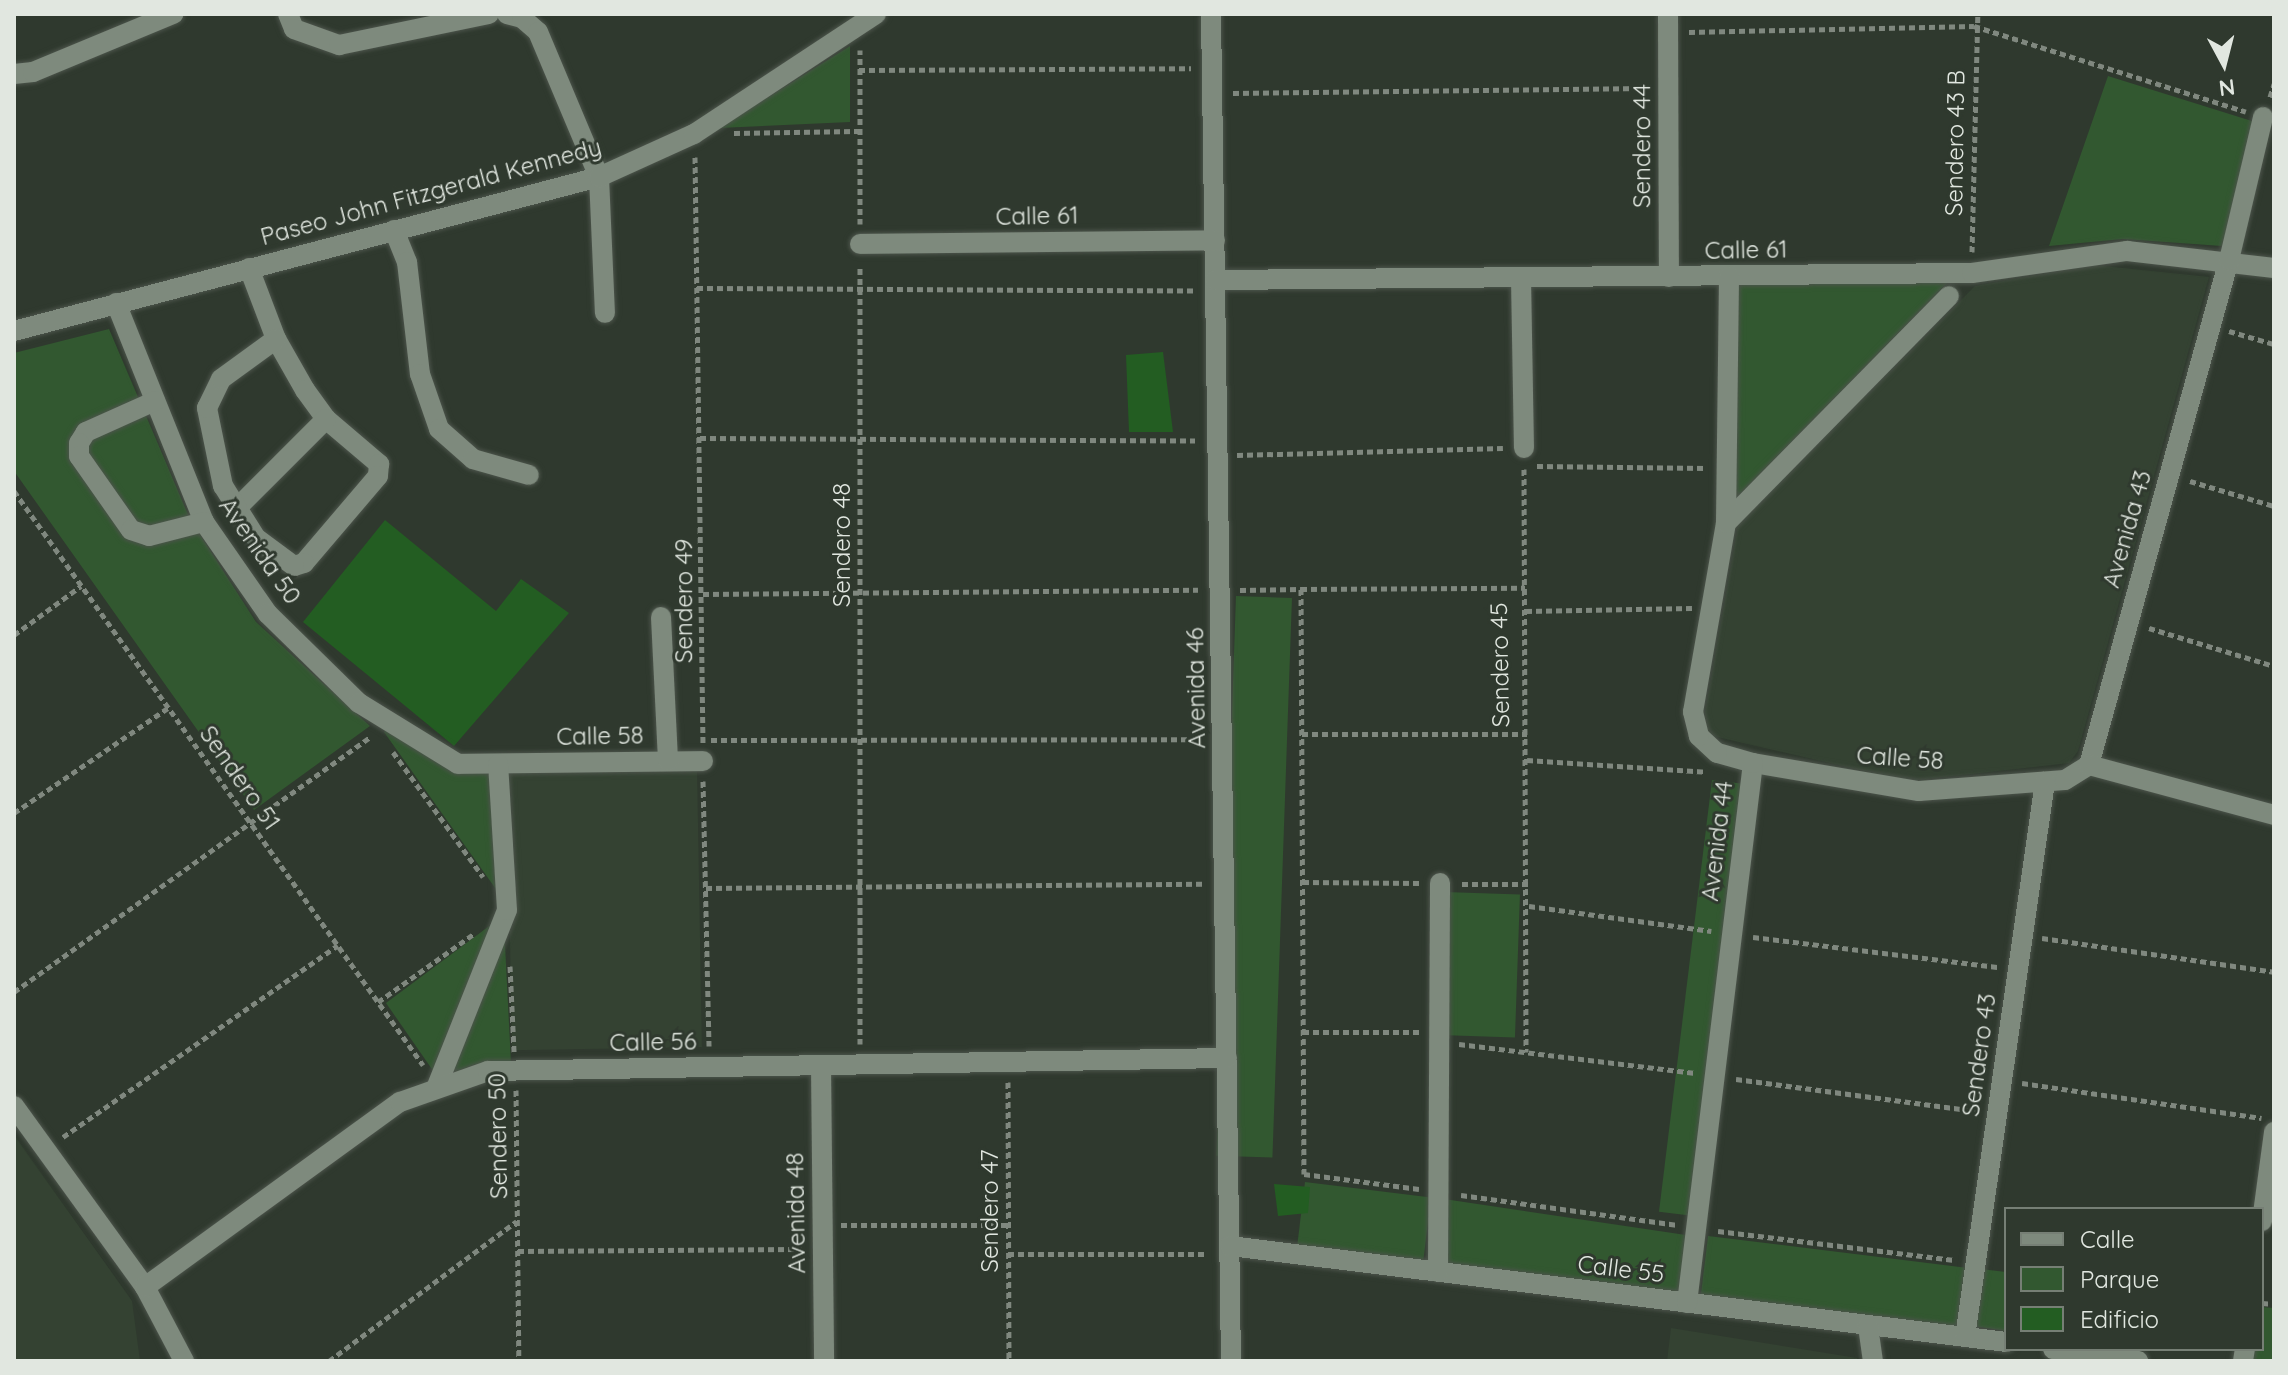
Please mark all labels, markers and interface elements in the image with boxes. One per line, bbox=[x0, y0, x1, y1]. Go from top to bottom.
north arrow bbox=[2184, 24, 2264, 104]
street label: Sendero 43 B bbox=[1939, 70, 1971, 216]
text: N bbox=[2217, 73, 2237, 103]
street label: Sendero 44 bbox=[1628, 84, 1656, 208]
street label: Paseo John Fitzgerald Kennedy bbox=[257, 133, 605, 251]
street label: Calle 61 bbox=[995, 201, 1079, 231]
street label: Calle 61 bbox=[1704, 235, 1788, 265]
street label: Avenida 43 bbox=[2097, 467, 2157, 591]
street label: Sendero 48 bbox=[828, 483, 856, 607]
street label: Avenida 50 bbox=[213, 492, 307, 610]
street label: Sendero 49 bbox=[670, 539, 698, 663]
street label: Sendero 45 bbox=[1485, 602, 1515, 728]
street label: Avenida 46 bbox=[1181, 627, 1211, 749]
street label: Sendero 51 bbox=[194, 720, 286, 836]
street label: Calle 58 bbox=[556, 721, 644, 751]
street label: Calle 58 bbox=[1856, 741, 1944, 775]
street label: Avenida 44 bbox=[1695, 779, 1739, 903]
street label: Sendero 43 bbox=[1956, 992, 2002, 1118]
street label: Calle 56 bbox=[609, 1027, 697, 1057]
street label: Sendero 50 bbox=[483, 1073, 513, 1199]
street label: Sendero 47 bbox=[976, 1149, 1004, 1273]
street label: Avenida 48 bbox=[781, 1152, 811, 1274]
legend bbox=[2004, 1207, 2264, 1351]
text: Calle bbox=[2080, 1224, 2135, 1254]
street label: Calle 55 bbox=[1576, 1249, 1666, 1289]
text: Parque bbox=[2080, 1264, 2159, 1294]
text: Edificio bbox=[2080, 1304, 2159, 1334]

